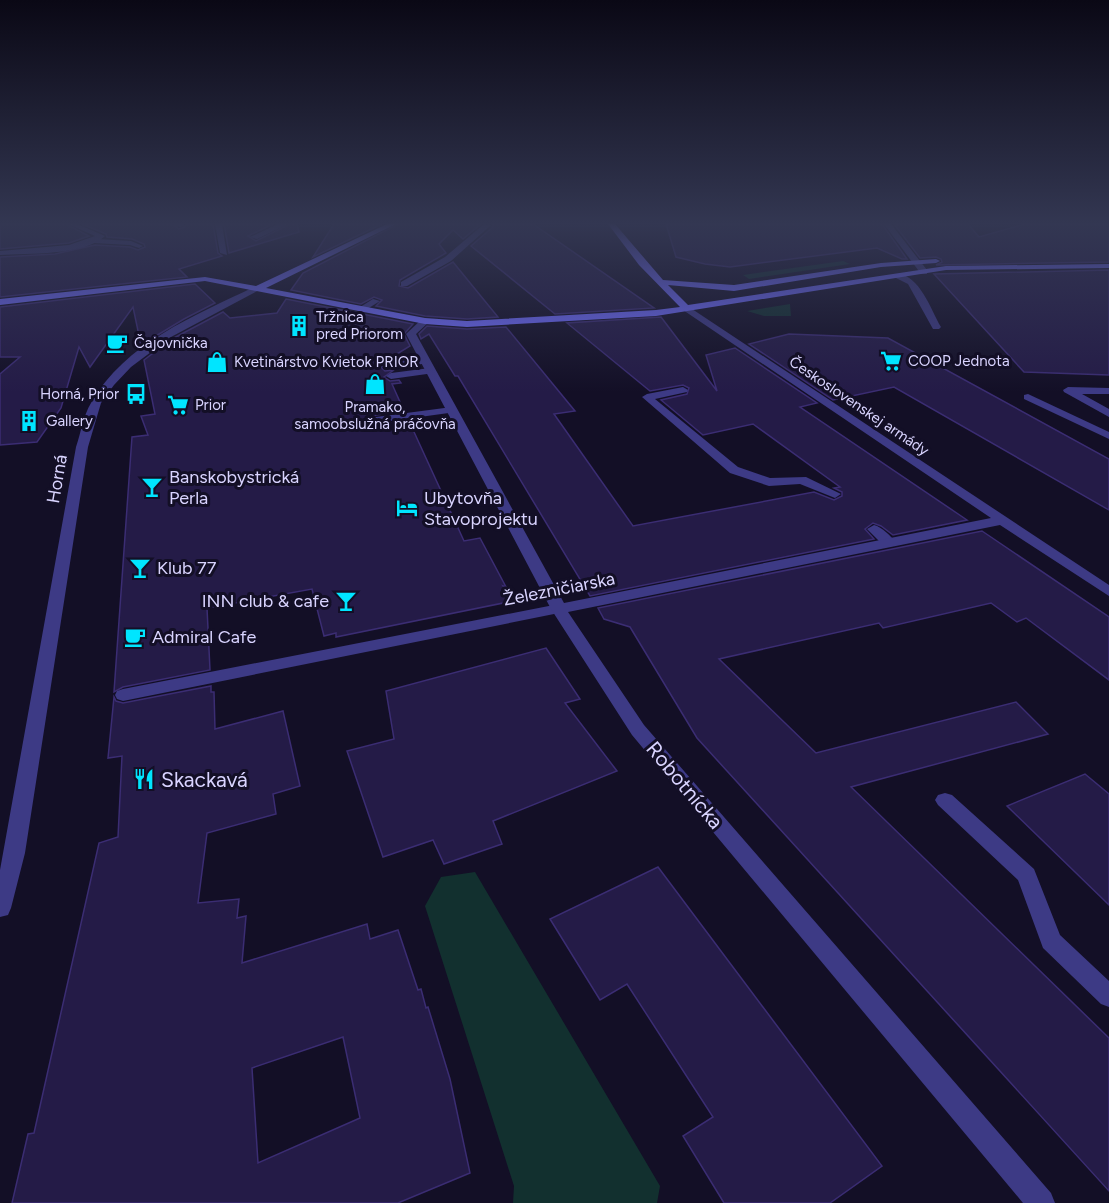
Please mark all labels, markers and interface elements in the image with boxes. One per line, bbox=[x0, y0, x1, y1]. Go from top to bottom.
place label: Tržnica pred Priorom bbox=[316, 308, 403, 343]
building icon: Tržnica pred Priorom bbox=[287, 314, 311, 338]
cafe icon: Čajovnička bbox=[105, 331, 129, 355]
place label: Čajovnička bbox=[134, 334, 208, 352]
supermarket icon: COOP Jednota bbox=[879, 349, 903, 373]
shop icon: Kvetinárstvo Kvietok PRIOR bbox=[205, 350, 229, 374]
place label: COOP Jednota bbox=[908, 352, 1010, 370]
place label: Kvetinárstvo Kvietok PRIOR bbox=[234, 353, 419, 371]
street label: Československej armády bbox=[786, 353, 932, 460]
shop icon: Pramako, samoobslužná práčovňa bbox=[363, 372, 387, 396]
bus stop icon: Horná, Prior bbox=[124, 382, 148, 406]
place label: Horná, Prior bbox=[40, 385, 119, 403]
supermarket icon: Prior bbox=[166, 393, 190, 417]
place label: Prior bbox=[195, 396, 226, 414]
place label: Pramako, samoobslužná práčovňa bbox=[294, 398, 456, 433]
building icon: Gallery bbox=[17, 409, 41, 433]
place label: Gallery bbox=[46, 412, 93, 430]
street label: Horná bbox=[42, 453, 72, 505]
place label: Banskobystrická Perla bbox=[169, 466, 299, 509]
bar icon: Banskobystrická Perla bbox=[140, 475, 164, 499]
place label: Ubytovňa Stavoprojektu bbox=[424, 487, 538, 530]
hotel icon: Ubytovňa Stavoprojektu bbox=[395, 496, 419, 520]
bar icon: Klub 77 bbox=[128, 556, 152, 580]
place label: Klub 77 bbox=[157, 557, 217, 579]
street label: Železničiarska bbox=[501, 567, 617, 611]
bar icon: INN club & cafe bbox=[334, 589, 358, 613]
place label: INN club & cafe bbox=[202, 590, 329, 612]
cafe icon: Admiral Cafe bbox=[123, 625, 147, 649]
place label: Admiral Cafe bbox=[152, 626, 257, 648]
street label: Robotnícka bbox=[641, 736, 729, 834]
restaurant icon: Skackavá bbox=[132, 767, 156, 791]
place label: Skackavá bbox=[161, 767, 248, 792]

